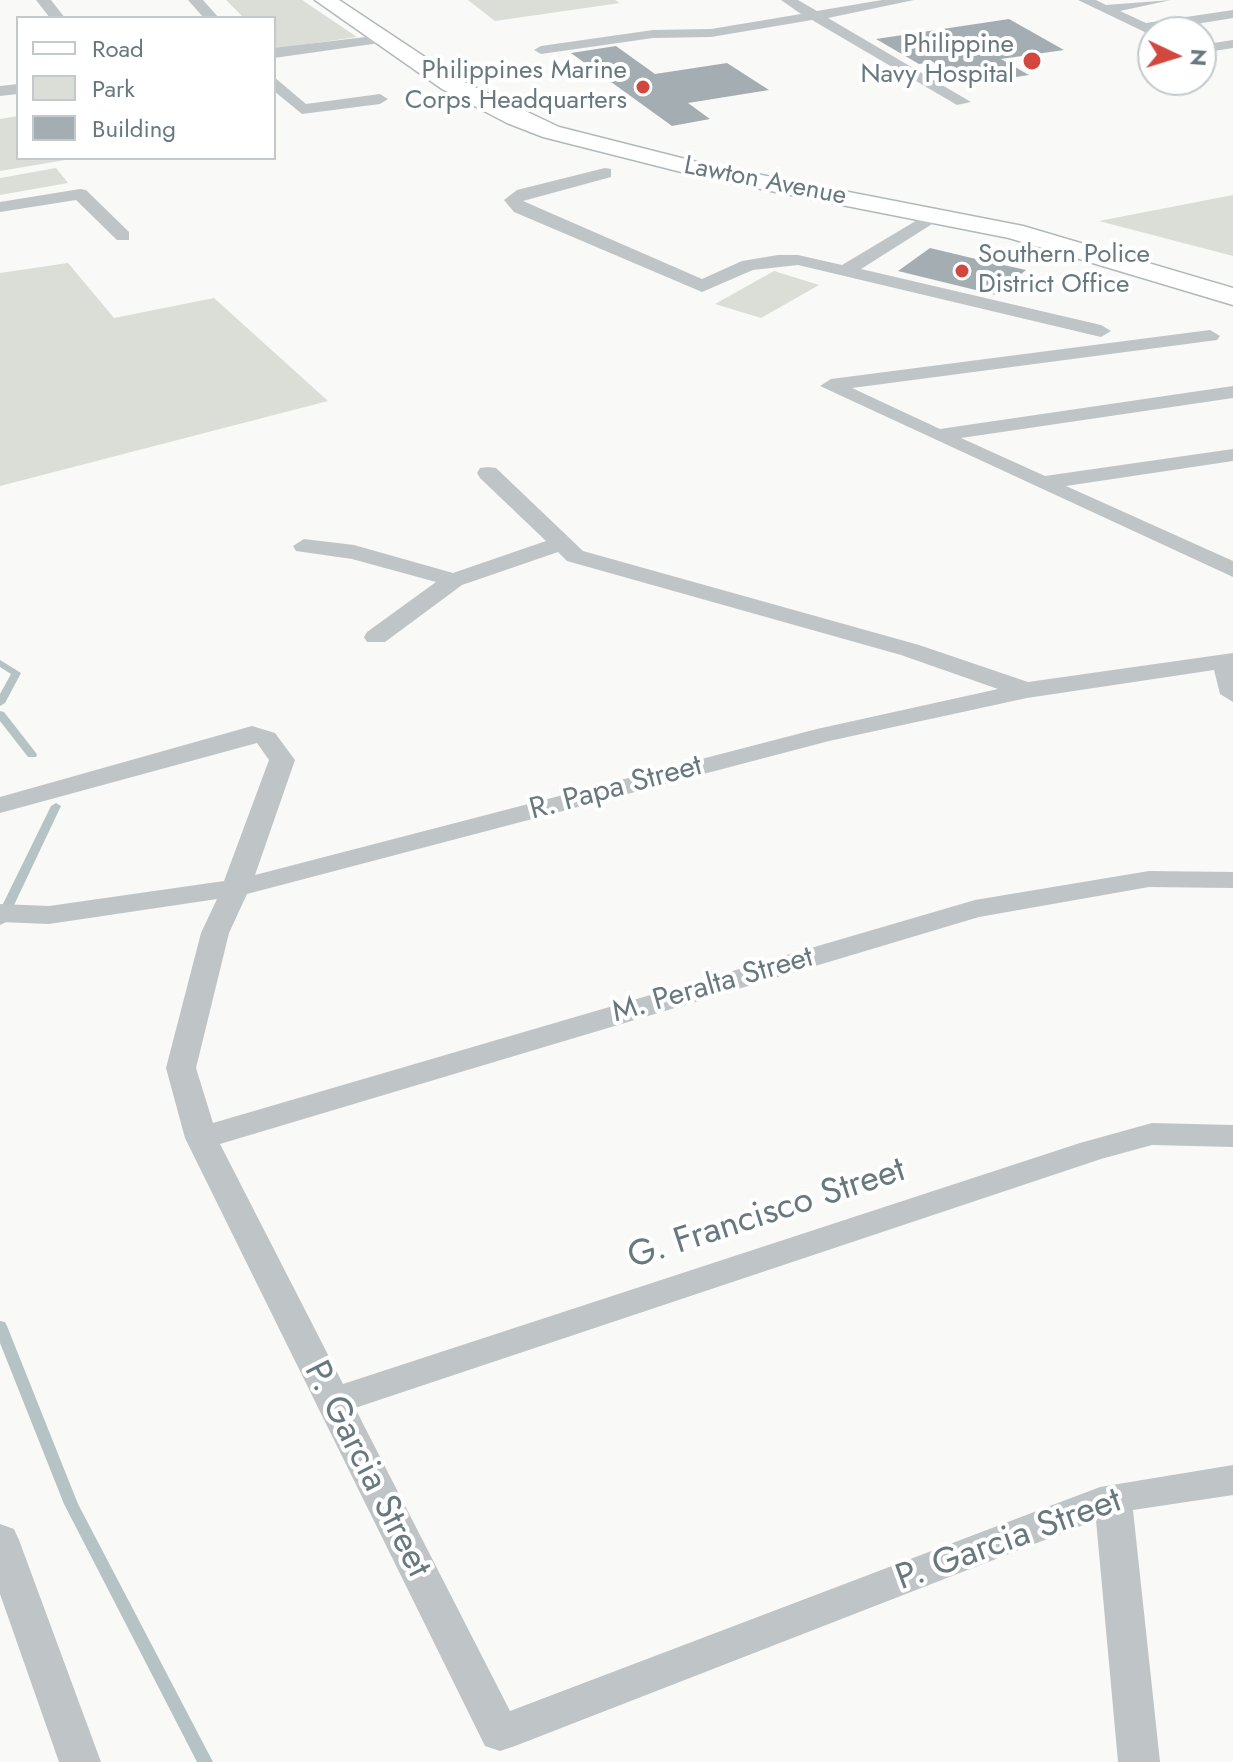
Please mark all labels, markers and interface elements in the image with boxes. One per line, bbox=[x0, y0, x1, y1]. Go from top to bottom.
legend bbox=[16, 16, 276, 160]
north arrow bbox=[1137, 16, 1217, 96]
place label: Philippine Navy Hospital bbox=[860, 30, 1014, 92]
text: Road bbox=[92, 31, 144, 66]
text: N bbox=[1182, 48, 1216, 67]
marker: Philippine Navy Hospital bbox=[1021, 50, 1043, 72]
place label: Philippines Marine Corps Headquarters bbox=[405, 56, 627, 118]
text: Park bbox=[92, 71, 135, 106]
marker: Philippines Marine Corps Headquarters bbox=[634, 78, 652, 96]
text: Building bbox=[92, 111, 176, 146]
street label: Lawton Avenue bbox=[681, 151, 849, 213]
place label: Southern Police District Office bbox=[978, 240, 1150, 302]
marker: Southern Police District Office bbox=[953, 262, 971, 280]
street label: R. Papa Street bbox=[526, 749, 706, 829]
street label: M. Peralta Street bbox=[608, 940, 818, 1032]
street label: G. Francisco Street bbox=[623, 1150, 911, 1280]
street label: P. Garcia Street bbox=[293, 1355, 439, 1585]
street label: P. Garcia Street bbox=[891, 1480, 1127, 1602]

